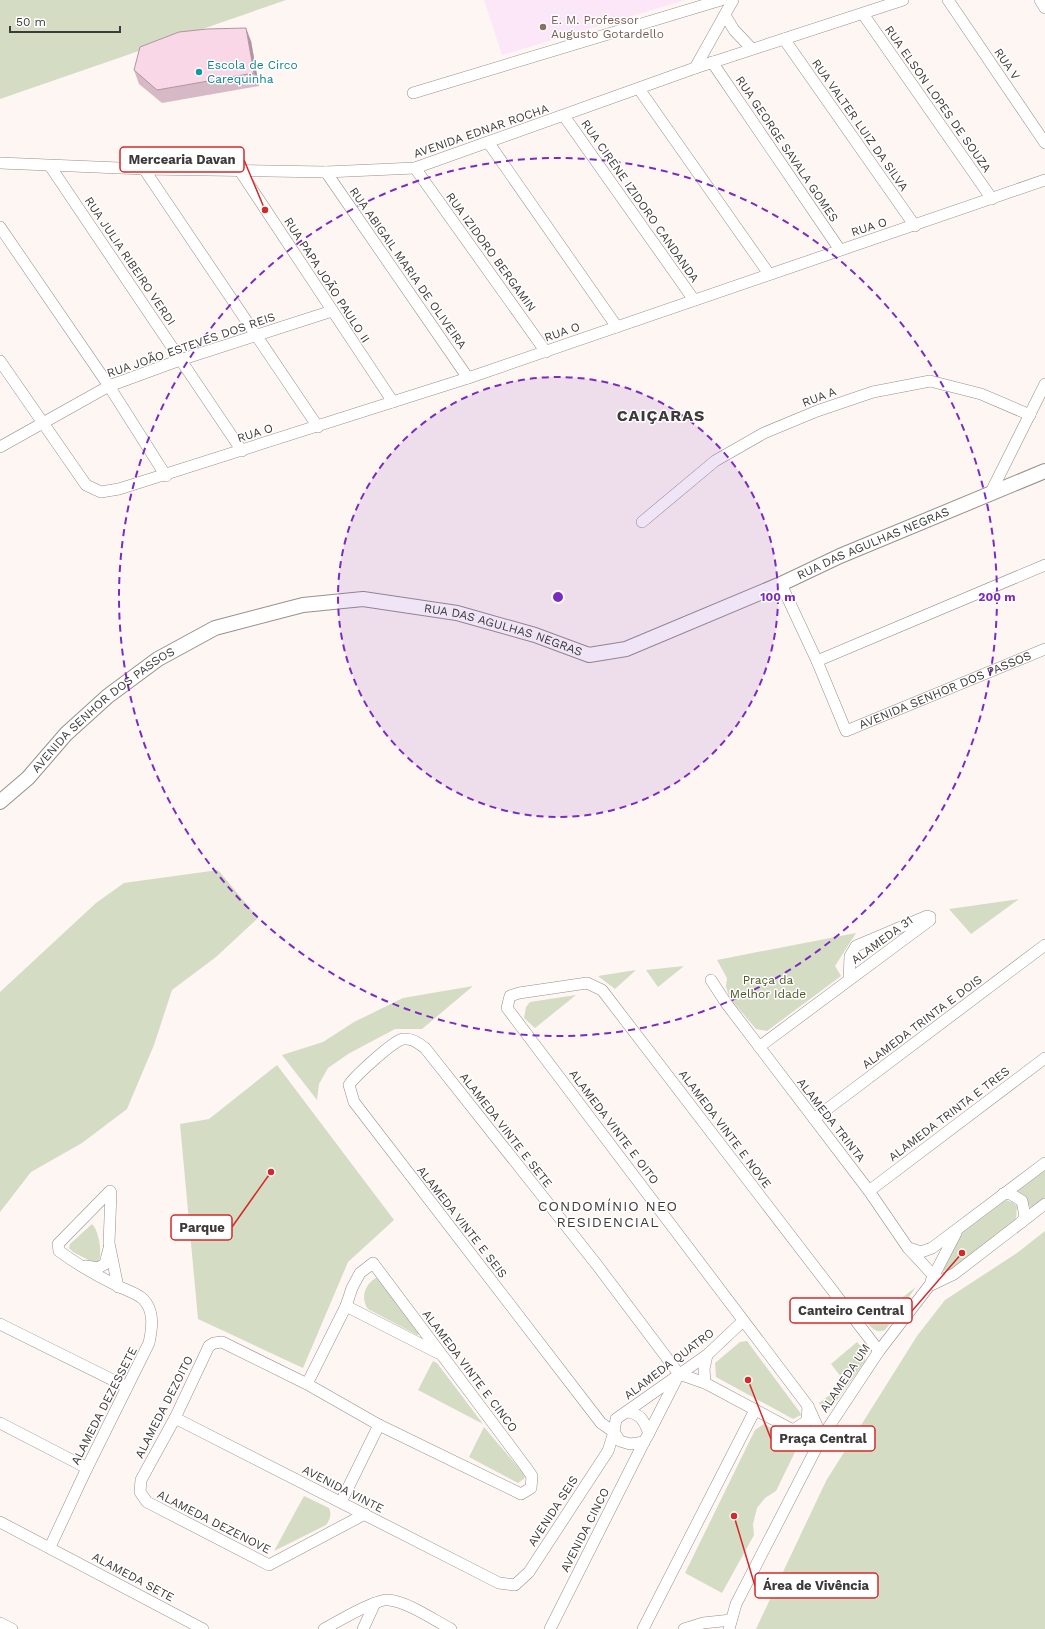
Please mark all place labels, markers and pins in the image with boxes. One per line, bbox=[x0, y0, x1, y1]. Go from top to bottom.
place label: E. M. Professor Augusto Gotardello bbox=[551, 13, 664, 41]
marker: E. M. Professor Augusto Gotardello bbox=[538, 22, 548, 32]
place label: Escola de Circo Carequinha bbox=[207, 58, 298, 86]
marker: Escola de Circo Carequinha bbox=[194, 67, 204, 77]
callout: Mercearia Davan bbox=[120, 147, 244, 172]
centre of rings bbox=[551, 590, 565, 604]
callout: Parque bbox=[171, 1215, 232, 1240]
callout: Canteiro Central bbox=[790, 1298, 912, 1323]
callout: Praça Central bbox=[771, 1426, 875, 1451]
callout: Área de Vivência bbox=[755, 1573, 878, 1598]

